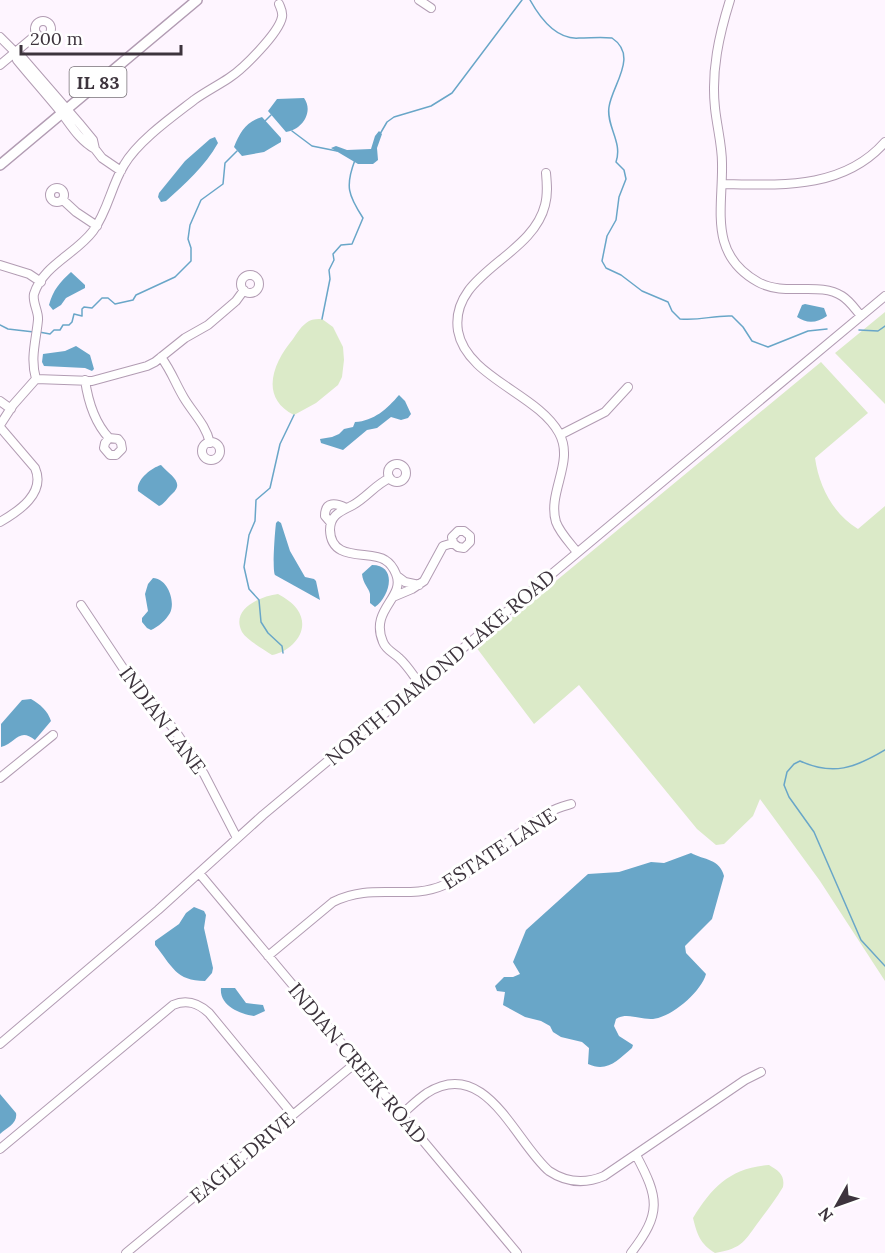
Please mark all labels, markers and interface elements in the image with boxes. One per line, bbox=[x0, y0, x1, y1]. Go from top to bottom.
scale bar bbox=[21, 18, 182, 56]
text: 200 m bbox=[30, 27, 83, 50]
road number: IL 83 bbox=[70, 67, 126, 97]
street label: NORTH DIAMOND LAKE ROAD bbox=[320, 564, 560, 770]
street label: INDIAN LANE bbox=[114, 661, 212, 779]
street label: ESTATE LANE bbox=[437, 802, 561, 894]
street label: INDIAN CREEK ROAD bbox=[283, 977, 433, 1149]
street label: EAGLE DRIVE bbox=[185, 1106, 299, 1208]
north arrow bbox=[807, 1175, 867, 1235]
text: N bbox=[814, 1203, 837, 1226]

